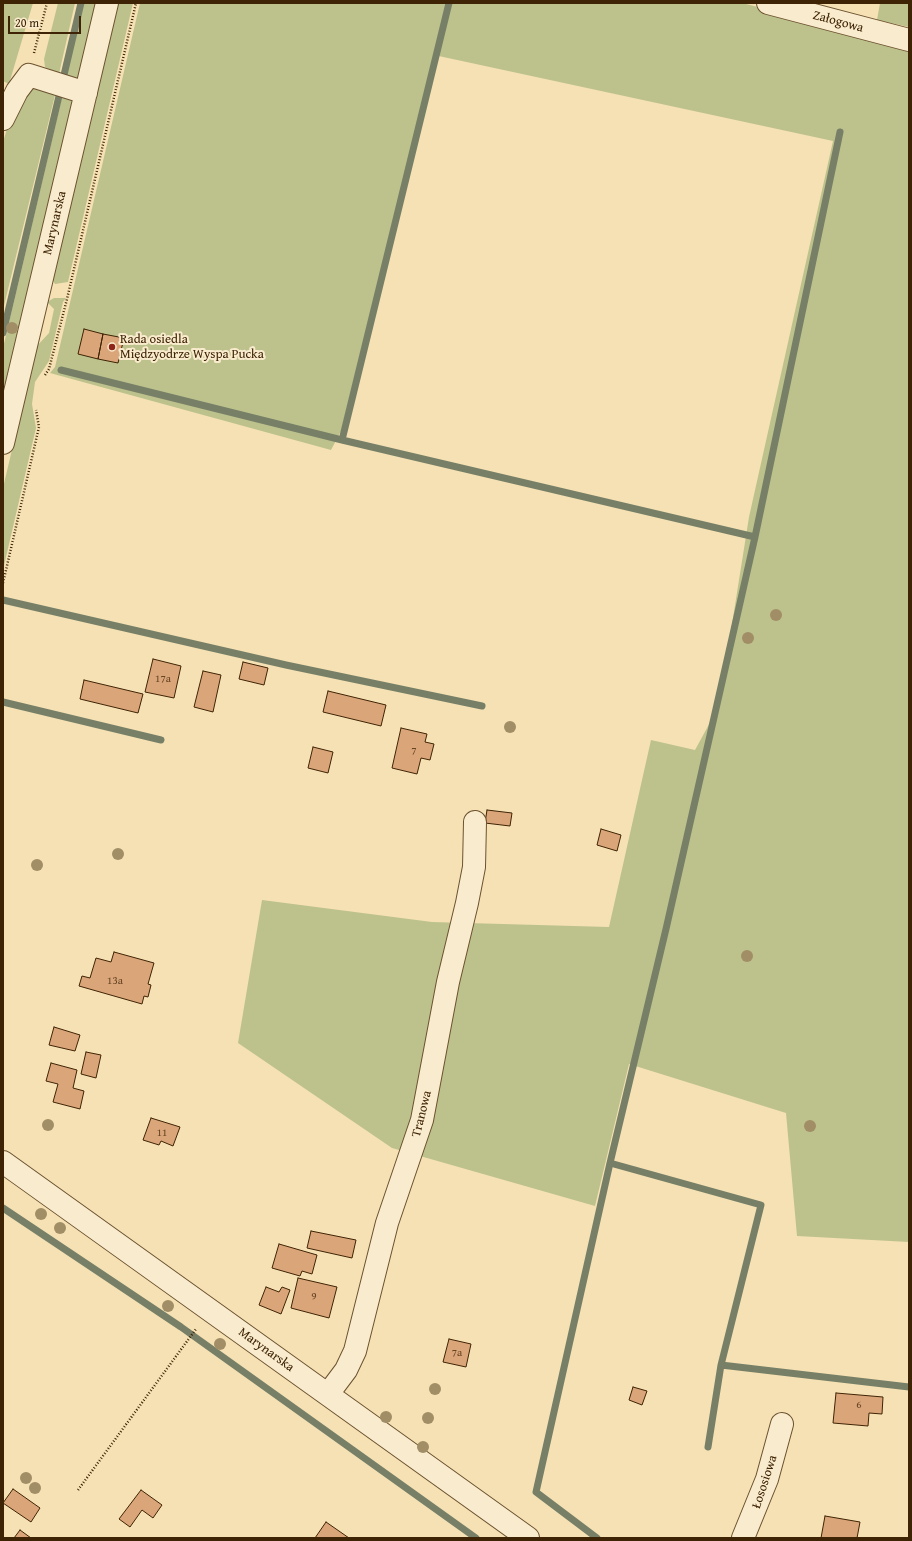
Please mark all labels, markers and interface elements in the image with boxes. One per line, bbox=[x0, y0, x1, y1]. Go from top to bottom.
scale bar bbox=[10, 8, 83, 34]
street label: Załogowa bbox=[811, 8, 865, 36]
text: 20 m bbox=[15, 14, 39, 31]
street label: Marynarska bbox=[40, 189, 70, 257]
place label: Rada osiedla Międzyodrze Wyspa Pucka bbox=[120, 332, 264, 363]
marker: Rada osiedla Międzyodrze Wyspa Pucka bbox=[107, 342, 117, 352]
house number: 17a bbox=[155, 672, 171, 686]
house number: 7 bbox=[411, 744, 417, 758]
house number: 13a bbox=[107, 974, 123, 988]
street label: Tranowa bbox=[409, 1089, 435, 1139]
house number: 11 bbox=[157, 1126, 167, 1140]
house number: 9 bbox=[311, 1290, 317, 1304]
street label: Marynarska bbox=[235, 1324, 297, 1376]
house number: 7a bbox=[452, 1346, 462, 1360]
house number: 6 bbox=[856, 1398, 862, 1412]
street label: Łososiowa bbox=[749, 1453, 781, 1511]

